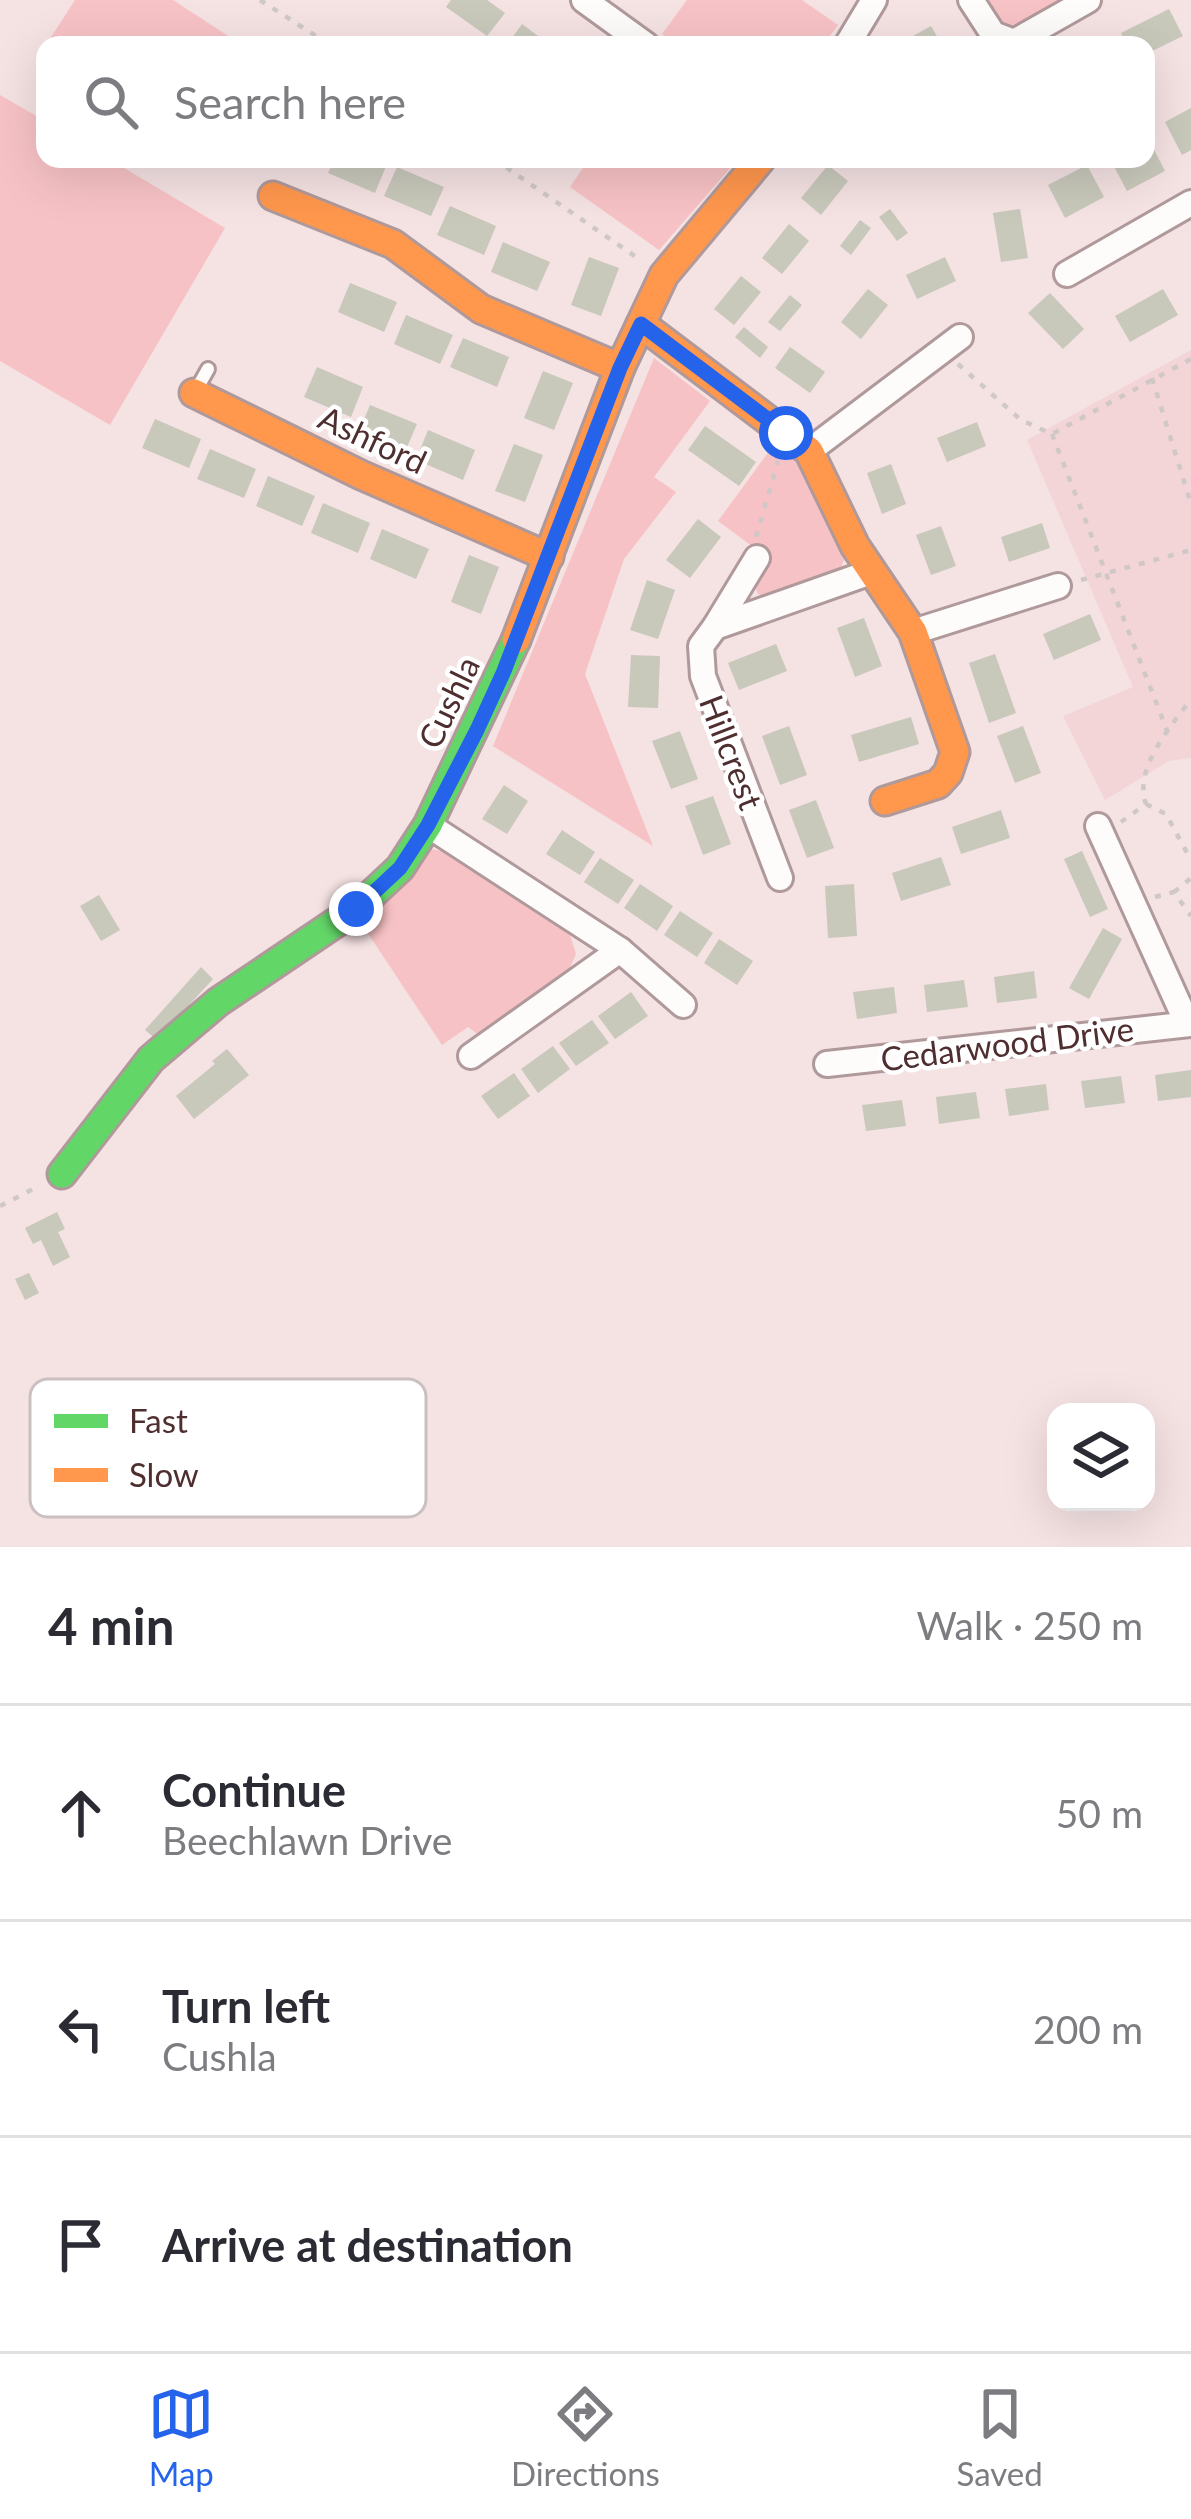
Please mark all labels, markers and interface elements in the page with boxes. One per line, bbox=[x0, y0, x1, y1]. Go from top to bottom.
search box bbox=[36, 36, 1155, 168]
icon: search bbox=[78, 69, 144, 135]
text: Search here bbox=[174, 75, 406, 129]
street label: Ashford bbox=[313, 397, 433, 481]
route start bbox=[759, 406, 813, 460]
street label: Cushla bbox=[409, 650, 487, 754]
street label: Hillcrest bbox=[692, 689, 772, 815]
route end bbox=[329, 882, 383, 936]
street label: Cedarwood Drive bbox=[878, 1008, 1136, 1078]
legend bbox=[30, 1379, 426, 1517]
text: Fast bbox=[129, 1400, 188, 1440]
map controls bbox=[1047, 1403, 1155, 1511]
button: layers bbox=[1047, 1403, 1155, 1511]
text: Slow bbox=[129, 1454, 199, 1494]
text: 4 min bbox=[48, 1595, 174, 1656]
text: Walk · 250 m bbox=[916, 1602, 1143, 1648]
text: Continue bbox=[162, 1763, 346, 1817]
icon: ahead bbox=[48, 1780, 114, 1846]
text: 50 m bbox=[1056, 1790, 1143, 1836]
text: Beechlawn Drive bbox=[162, 1817, 452, 1863]
text: Turn left bbox=[162, 1979, 330, 2033]
icon: left bbox=[48, 1996, 114, 2062]
text: 200 m bbox=[1033, 2006, 1143, 2052]
text: Cushla bbox=[162, 2033, 277, 2079]
icon: arrive bbox=[48, 2212, 114, 2278]
text: Arrive at destination bbox=[162, 2218, 573, 2272]
tab: Map bbox=[148, 2381, 214, 2493]
tab: Directions bbox=[511, 2381, 660, 2493]
tab: Saved bbox=[956, 2381, 1043, 2493]

